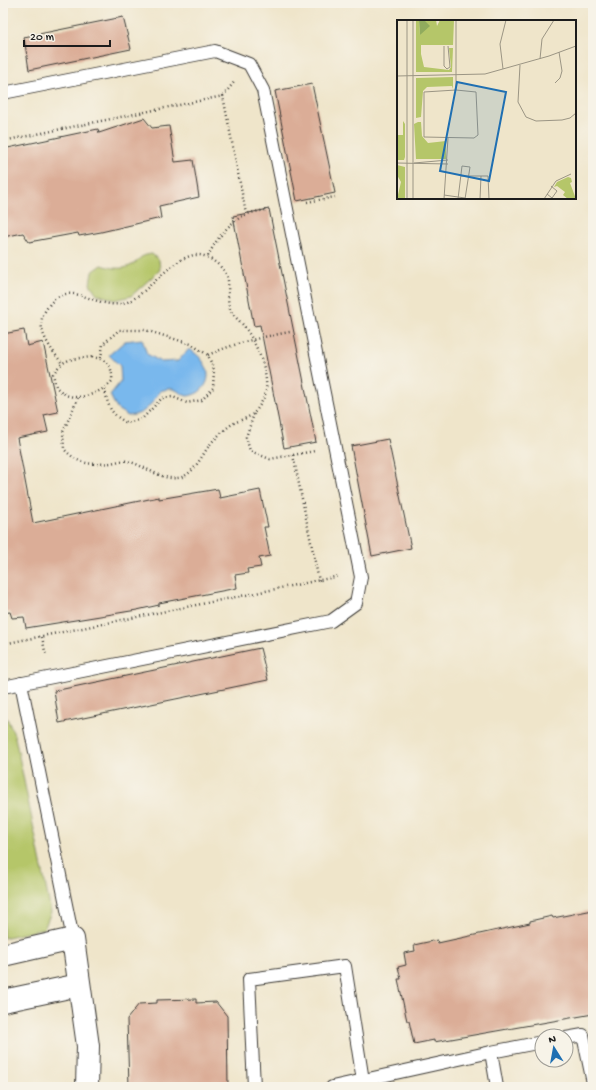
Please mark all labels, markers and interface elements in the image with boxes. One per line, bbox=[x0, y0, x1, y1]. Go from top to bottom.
inset map bbox=[397, 20, 576, 199]
scale bar bbox=[24, 22, 110, 48]
text: 20 m bbox=[30, 31, 55, 45]
north arrow bbox=[534, 1028, 574, 1068]
text: N bbox=[548, 1034, 557, 1047]

